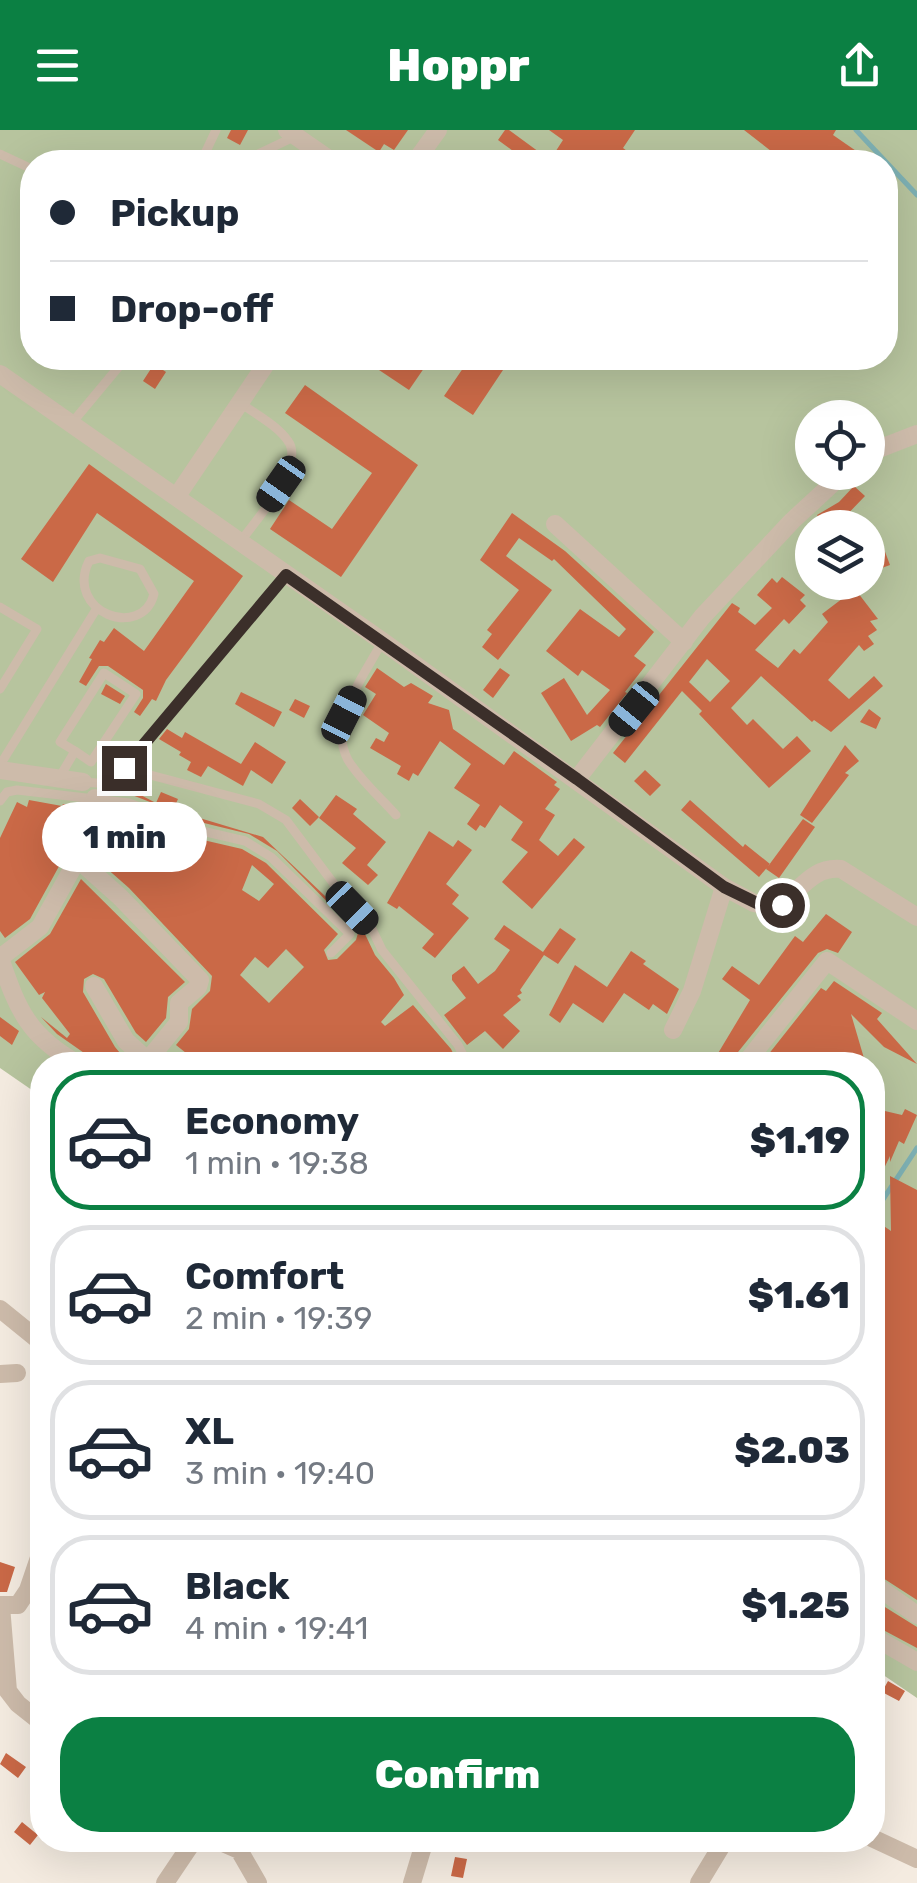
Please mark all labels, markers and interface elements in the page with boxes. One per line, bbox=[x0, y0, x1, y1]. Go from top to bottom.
icon: menu bbox=[30, 38, 85, 93]
icon: share bbox=[832, 38, 887, 93]
text: Hoppr bbox=[387, 39, 530, 92]
text: Pickup bbox=[110, 190, 239, 236]
text: Drop-off bbox=[110, 286, 273, 332]
map controls bbox=[795, 400, 885, 600]
button: locate bbox=[795, 400, 885, 490]
car bbox=[252, 451, 310, 517]
button: layers bbox=[795, 510, 885, 600]
car bbox=[603, 676, 665, 742]
car bbox=[317, 681, 371, 749]
route end bbox=[102, 746, 147, 791]
callout: 1 min bbox=[42, 803, 206, 873]
text: 1 min bbox=[83, 818, 166, 856]
car bbox=[320, 876, 384, 940]
route start bbox=[760, 883, 805, 928]
icon: car bbox=[65, 1095, 155, 1185]
text: Economy bbox=[185, 1098, 359, 1144]
text: $1.19 bbox=[750, 1117, 850, 1163]
text: 1 min · 19:38 bbox=[185, 1144, 369, 1182]
icon: car bbox=[65, 1250, 155, 1340]
text: Comfort bbox=[185, 1253, 344, 1299]
text: $1.61 bbox=[748, 1272, 850, 1318]
text: 2 min · 19:39 bbox=[185, 1299, 373, 1337]
icon: car bbox=[65, 1405, 155, 1495]
text: XL bbox=[185, 1408, 234, 1454]
text: $2.03 bbox=[734, 1427, 850, 1473]
text: 3 min · 19:40 bbox=[185, 1454, 375, 1492]
icon: car bbox=[65, 1560, 155, 1650]
text: Black bbox=[185, 1563, 290, 1609]
text: $1.25 bbox=[741, 1582, 850, 1628]
text: 4 min · 19:41 bbox=[185, 1609, 368, 1647]
button: Confirm bbox=[60, 1717, 855, 1832]

